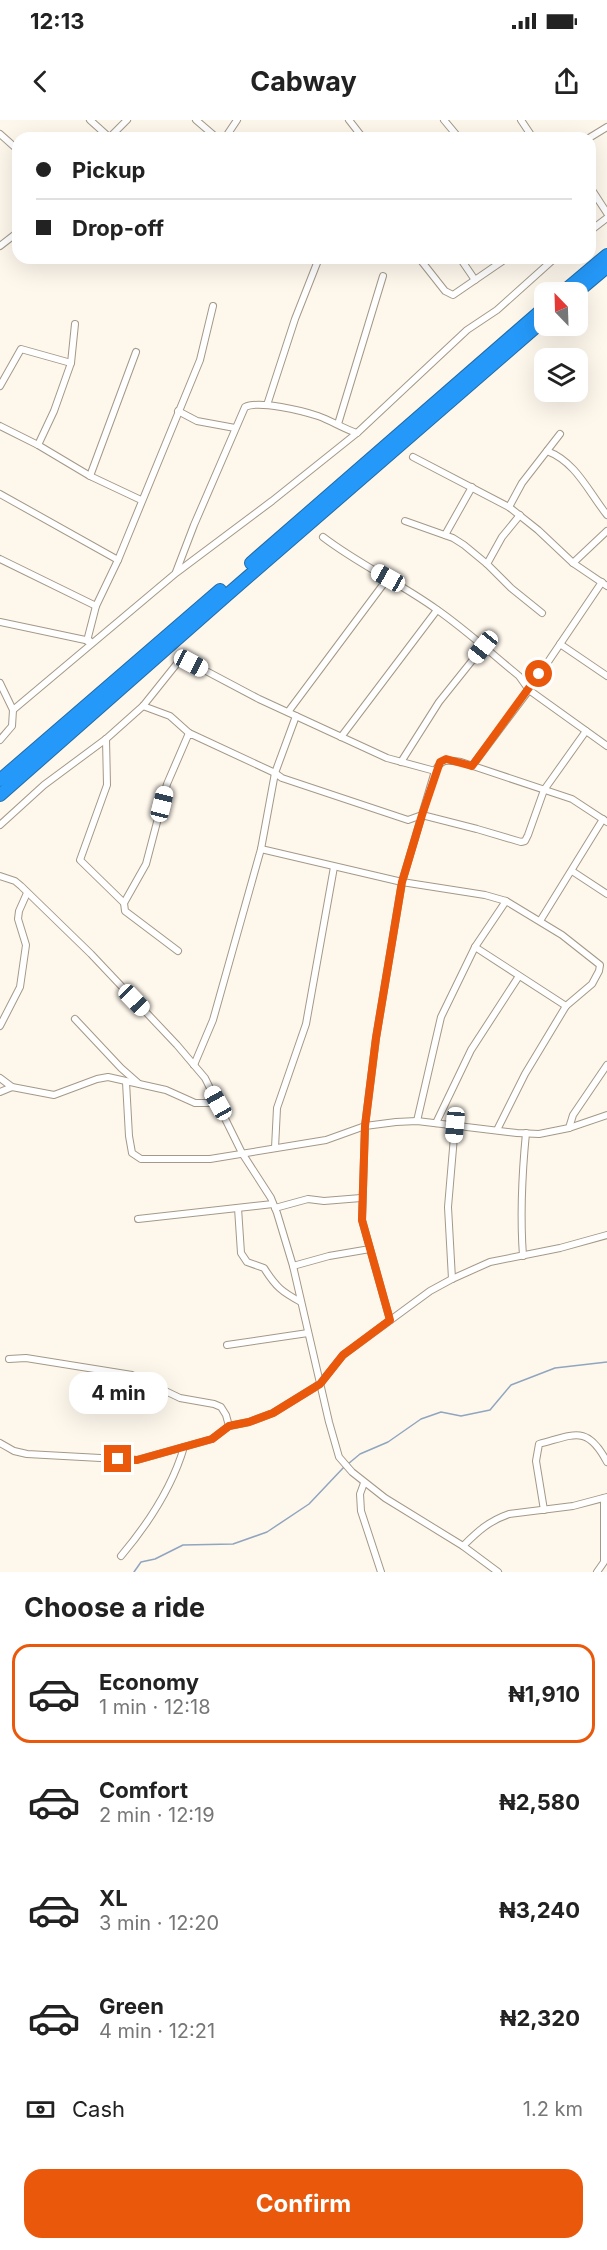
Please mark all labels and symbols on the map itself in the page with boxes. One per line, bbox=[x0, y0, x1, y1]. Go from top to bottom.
north arrow bbox=[534, 282, 588, 336]
car bbox=[368, 561, 408, 595]
car bbox=[465, 627, 501, 667]
car bbox=[171, 647, 211, 679]
route start bbox=[525, 660, 552, 687]
car bbox=[149, 784, 175, 824]
car bbox=[115, 981, 153, 1019]
car bbox=[201, 1083, 235, 1123]
car bbox=[444, 1106, 466, 1144]
callout: 4 min bbox=[68, 1372, 168, 1414]
route end bbox=[104, 1445, 131, 1472]

